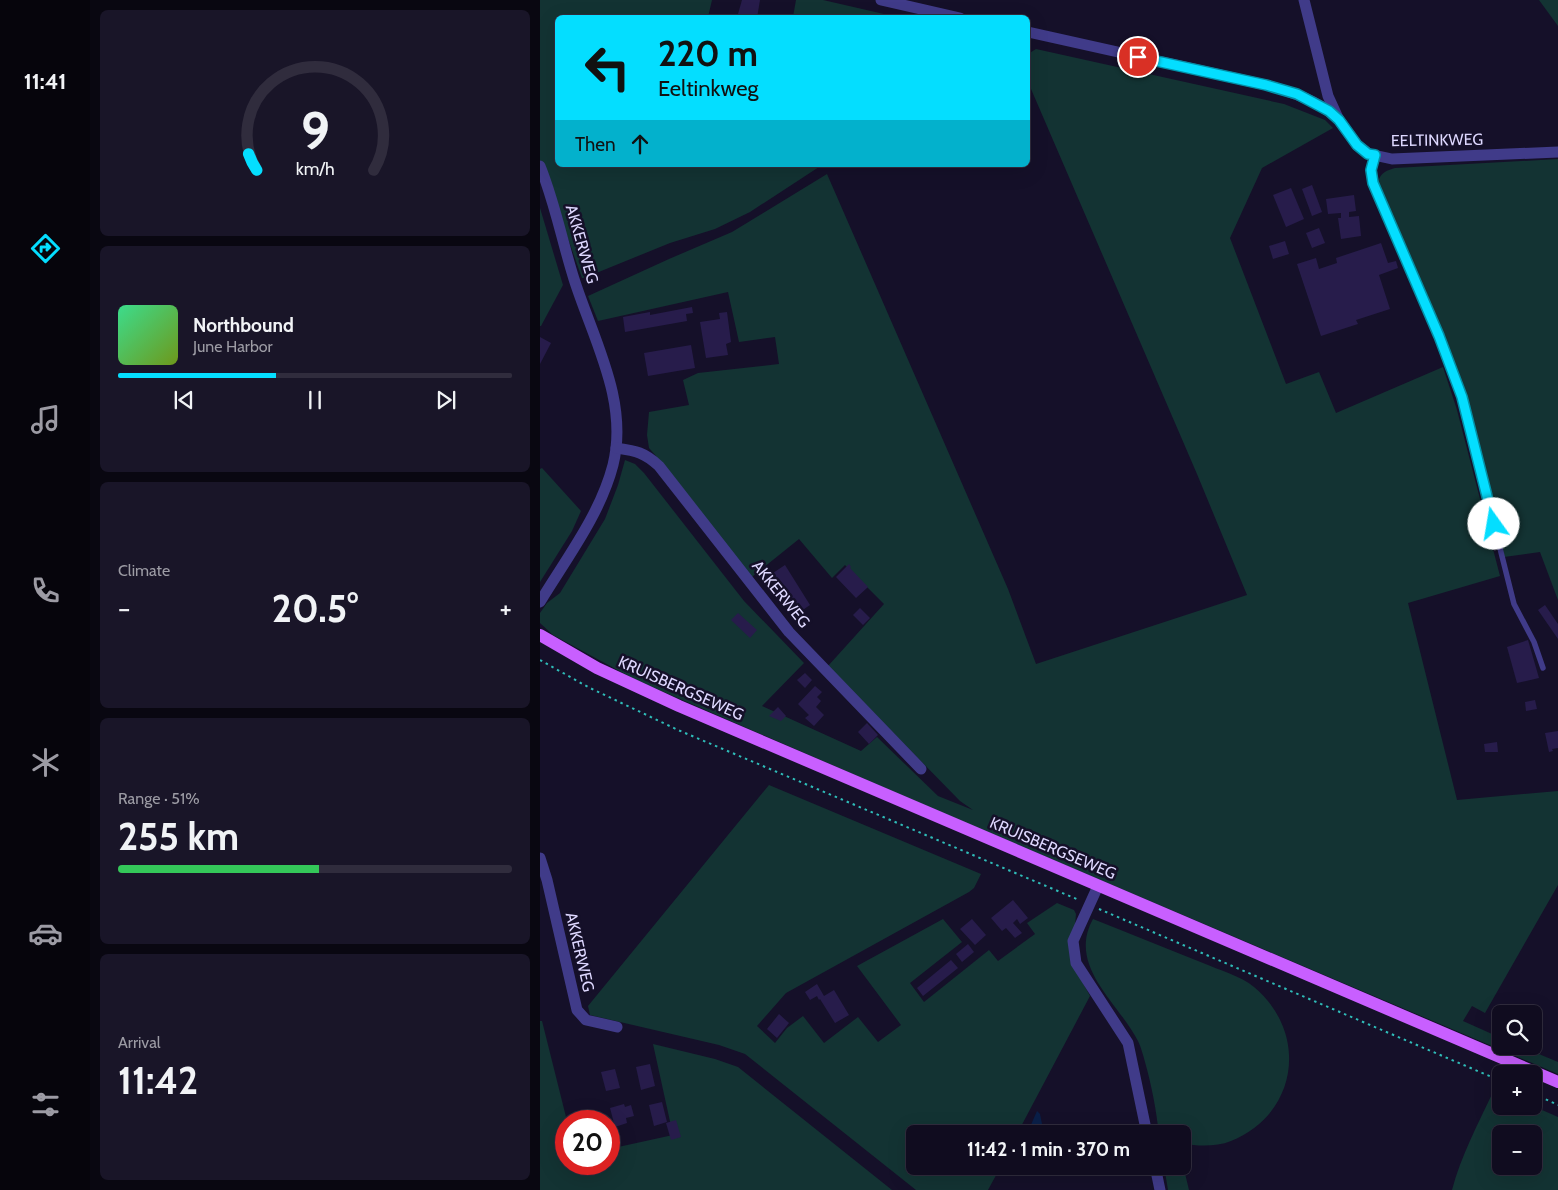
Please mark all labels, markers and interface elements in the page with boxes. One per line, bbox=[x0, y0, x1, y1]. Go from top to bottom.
text: 220 m bbox=[658, 32, 758, 75]
icon: left bbox=[575, 35, 640, 100]
pin bbox=[1117, 36, 1159, 78]
icon: arrive bbox=[1124, 43, 1152, 71]
text: 11:41 bbox=[24, 68, 66, 95]
text: Eeltinkweg bbox=[658, 75, 758, 102]
text: 9 bbox=[300, 99, 330, 162]
icon: ahead bbox=[626, 130, 654, 158]
street label: EELTINKWEG bbox=[1391, 130, 1483, 150]
text: Then bbox=[575, 133, 616, 156]
text: km/h bbox=[295, 158, 335, 179]
street label: AKKERWEG bbox=[562, 202, 602, 286]
icon: directions bbox=[28, 231, 63, 266]
text: Northbound bbox=[193, 314, 294, 337]
text: June Harbor bbox=[193, 337, 273, 356]
icon: previous bbox=[170, 386, 198, 414]
icon: pause bbox=[301, 386, 329, 414]
icon: next bbox=[432, 386, 460, 414]
icon: music bbox=[28, 402, 63, 437]
position arrow bbox=[1467, 497, 1519, 549]
street label: AKKERWEG bbox=[748, 557, 814, 631]
text: Climate bbox=[118, 561, 170, 580]
icon: phone bbox=[28, 573, 63, 608]
text: 20.5° bbox=[272, 585, 358, 632]
text: − bbox=[118, 591, 130, 625]
text: + bbox=[500, 591, 512, 625]
street label: KRUISBERGSEWEG bbox=[615, 652, 747, 724]
icon: climate bbox=[28, 745, 63, 780]
text: Range · 51% bbox=[118, 789, 200, 808]
text: 255 km bbox=[118, 813, 239, 860]
street label: KRUISBERGSEWEG bbox=[987, 813, 1119, 883]
street label: AKKERWEG bbox=[562, 910, 598, 994]
icon: car bbox=[28, 916, 63, 951]
map controls bbox=[1492, 1005, 1542, 1175]
button: search bbox=[1492, 1005, 1542, 1055]
text: Arrival bbox=[118, 1033, 161, 1052]
text: 11:42 bbox=[118, 1057, 198, 1104]
button: + bbox=[1492, 1065, 1542, 1115]
icon: filters bbox=[28, 1087, 63, 1122]
speed limit sign: 20 bbox=[555, 1110, 620, 1175]
button: − bbox=[1492, 1125, 1542, 1175]
text: 11:42 · 1 min · 370 m bbox=[967, 1138, 1130, 1161]

